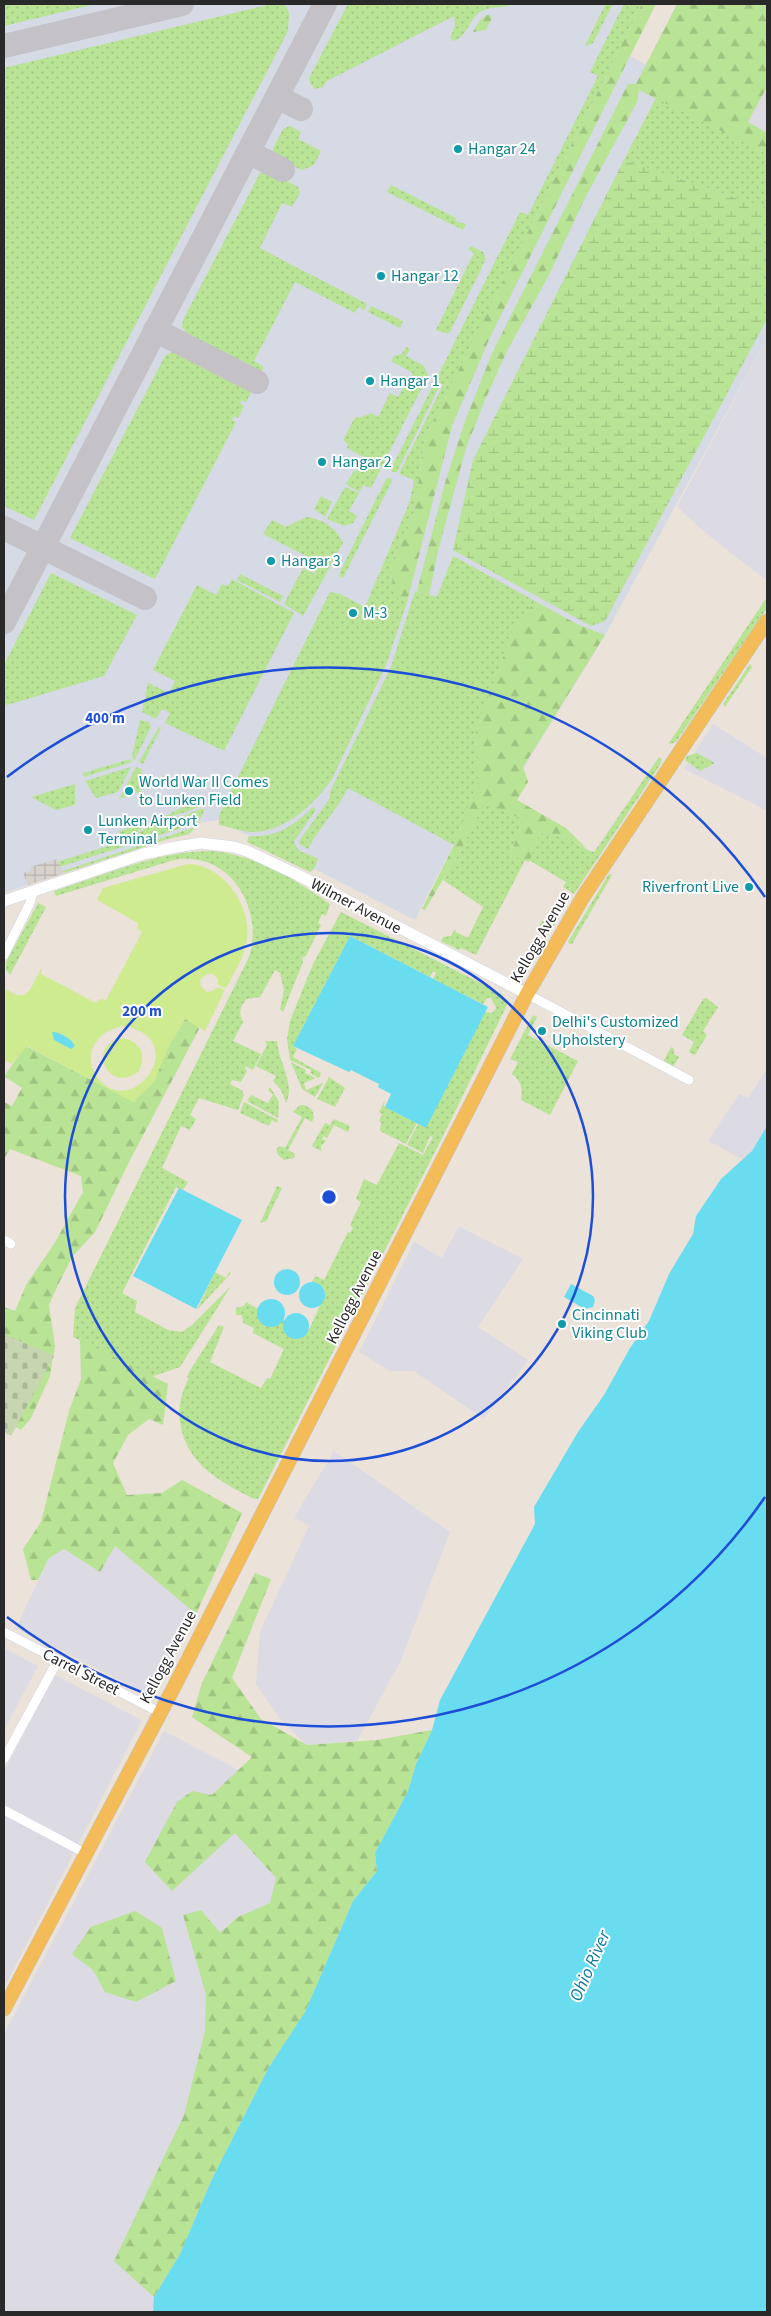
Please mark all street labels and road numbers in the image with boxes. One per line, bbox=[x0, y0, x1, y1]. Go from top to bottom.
street label: Wilmer Avenue bbox=[307, 873, 405, 939]
street label: Kellogg Avenue bbox=[505, 887, 575, 987]
street label: Kellogg Avenue bbox=[321, 1246, 387, 1348]
street label: Kellogg Avenue bbox=[134, 1607, 202, 1707]
street label: Carrel Street bbox=[39, 1643, 124, 1701]

